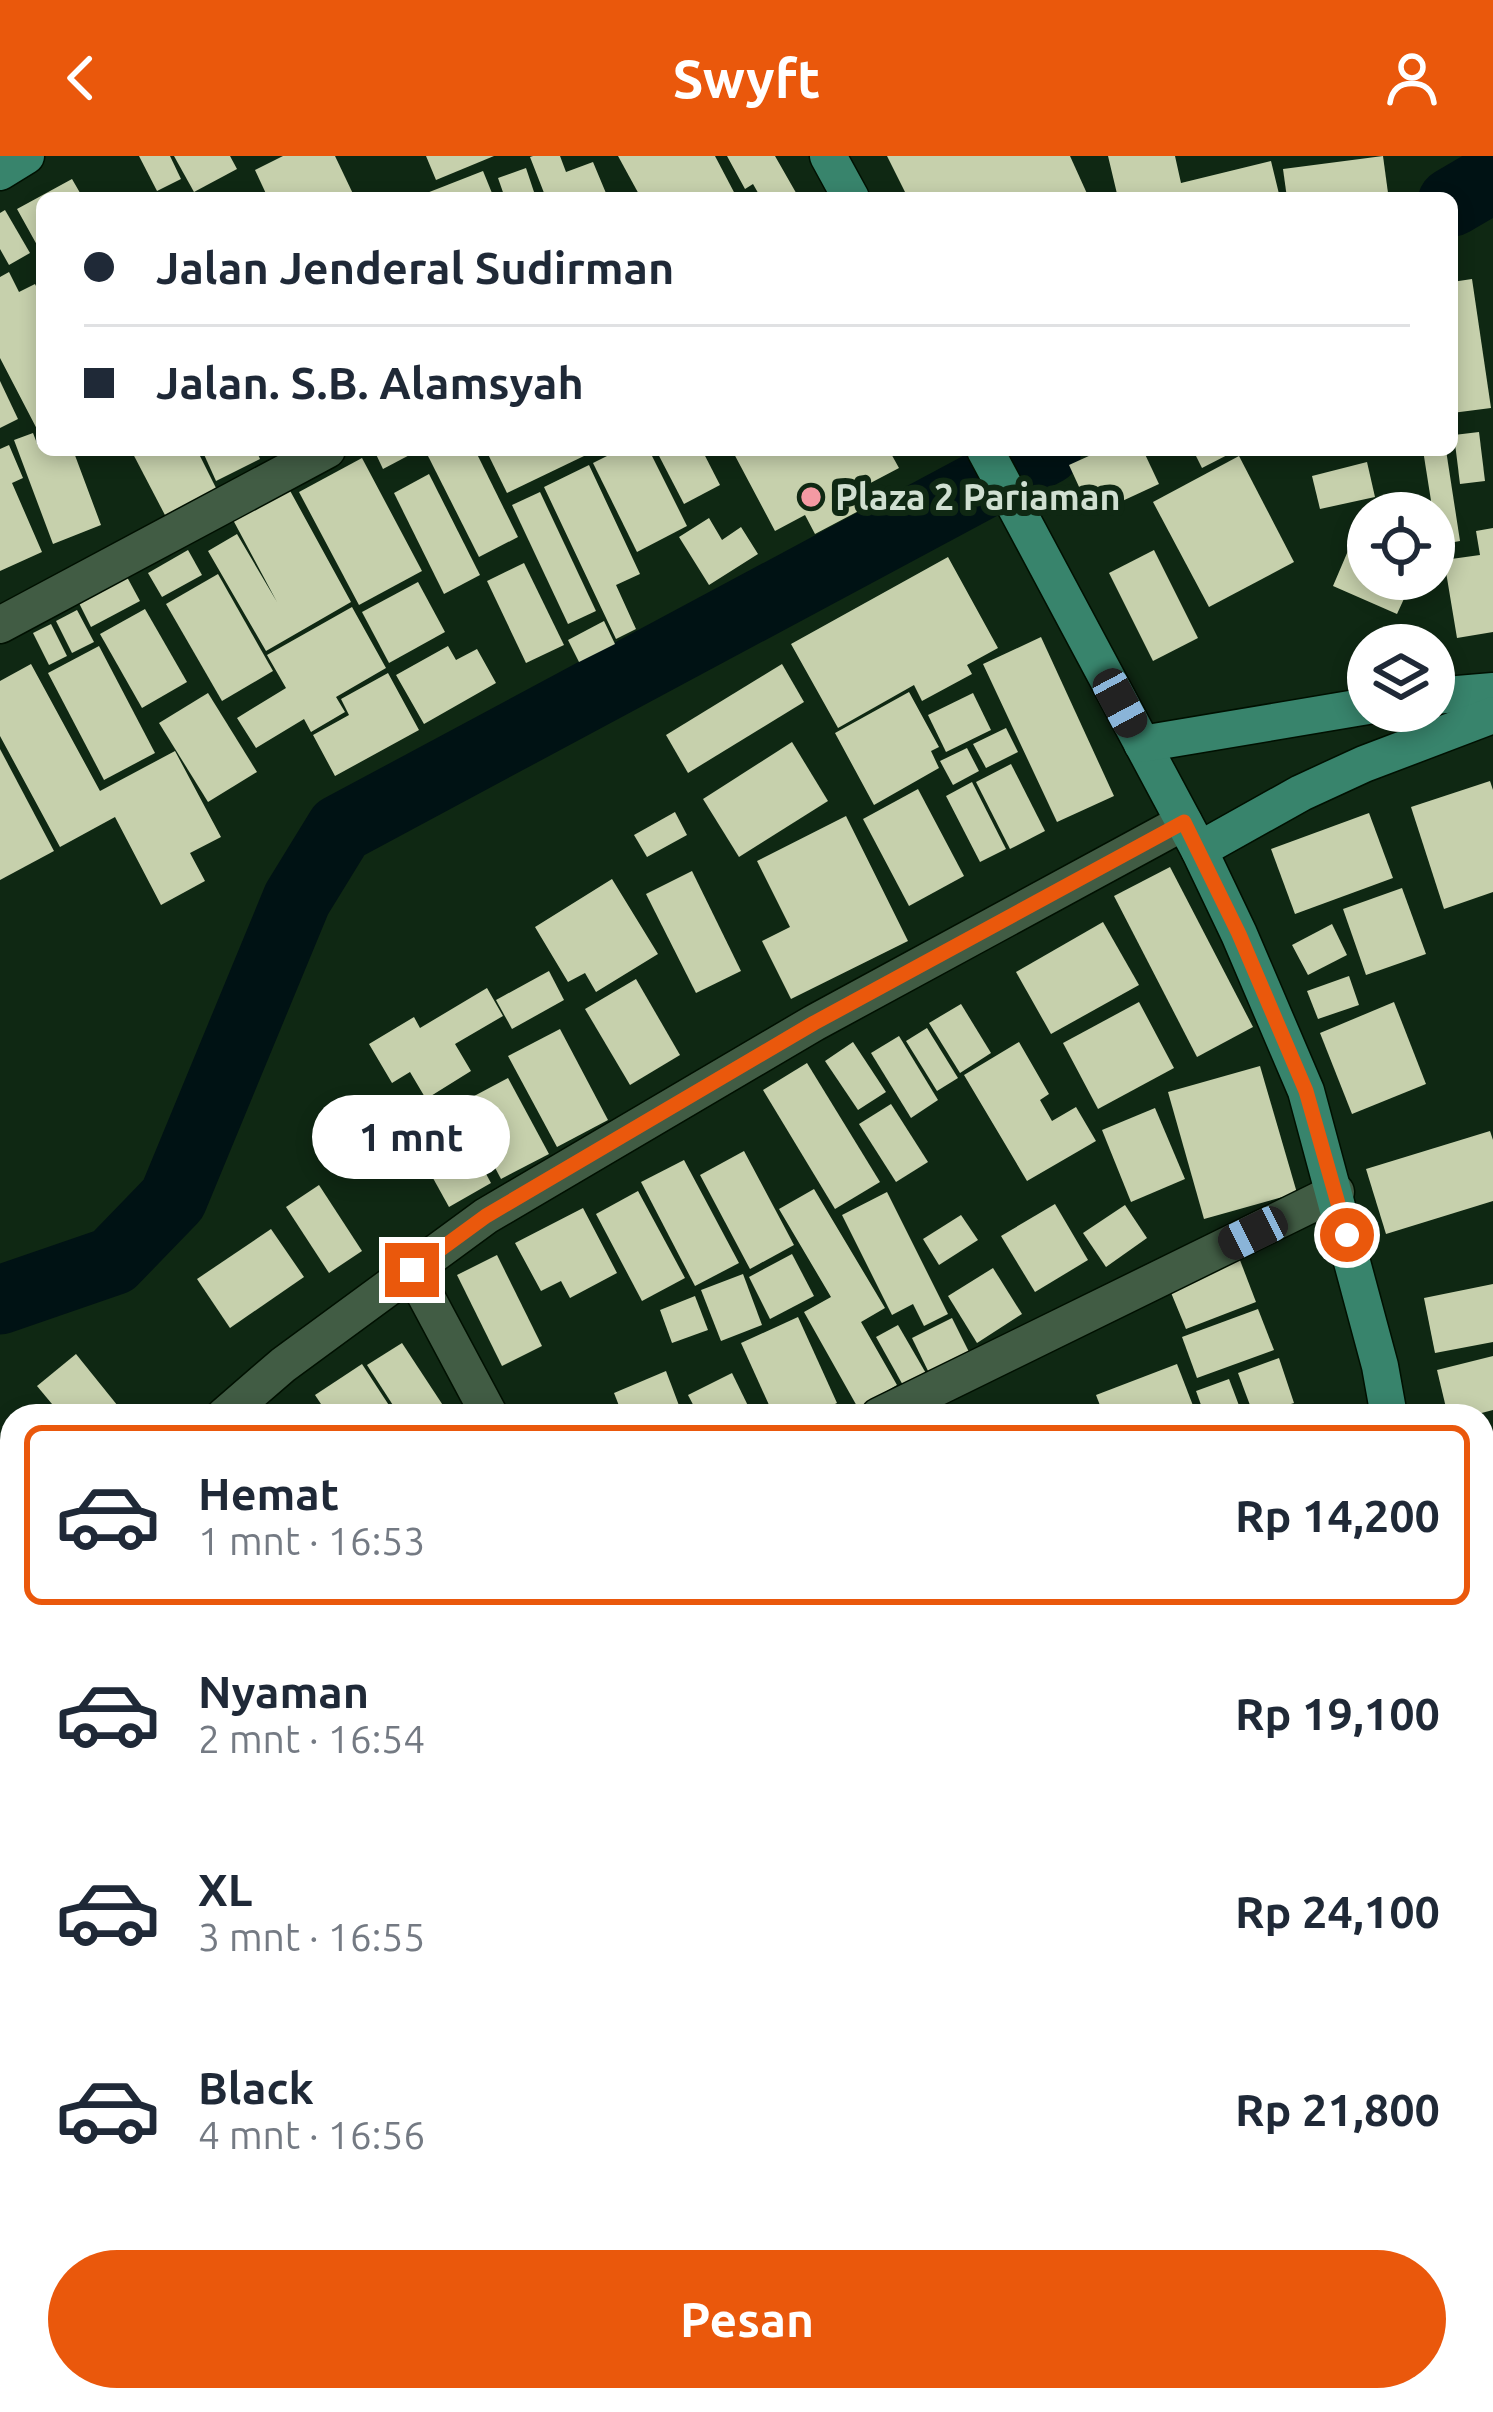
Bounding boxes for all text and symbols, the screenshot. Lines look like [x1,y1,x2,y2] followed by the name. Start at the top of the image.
[48,45,114,111] icon: back
[1379,45,1445,111] icon: person
[673,48,820,108] text: Swyft
[156,242,674,293] text: Jalan Jenderal Sudirman
[156,357,584,408] text: Jalan. S.B. Alamsyah
[835,476,1121,517] place label: Plaza 2 Pariaman
[798,484,824,510] marker: Plaza 2 Pariaman
[1347,492,1455,732] map controls
[1347,492,1455,600] button: locate
[1347,624,1455,732] button: layers
[1087,663,1153,743] car
[313,1096,511,1180] callout: 1 mnt
[359,1115,463,1158] text: 1 mnt
[1213,1201,1293,1265] car
[1320,1208,1374,1262] route start
[385,1243,439,1297] route end
[54,1461,162,1569] icon: car
[198,1468,339,1519] text: Hemat
[1235,1490,1440,1541] text: Rp 14,200
[198,1519,425,1562] text: 1 mnt · 16:53
[54,1659,162,1767] icon: car
[198,1666,369,1717] text: Nyaman
[1235,1688,1440,1739] text: Rp 19,100
[198,1717,425,1760] text: 2 mnt · 16:54
[54,1857,162,1965] icon: car
[198,1864,252,1915] text: XL
[1235,1886,1440,1937] text: Rp 24,100
[198,1915,425,1958] text: 3 mnt · 16:55
[54,2055,162,2163] icon: car
[198,2062,314,2113] text: Black
[1235,2084,1440,2135] text: Rp 21,800
[198,2113,425,2156] text: 4 mnt · 16:56
[48,2250,1446,2388] button: Pesan

